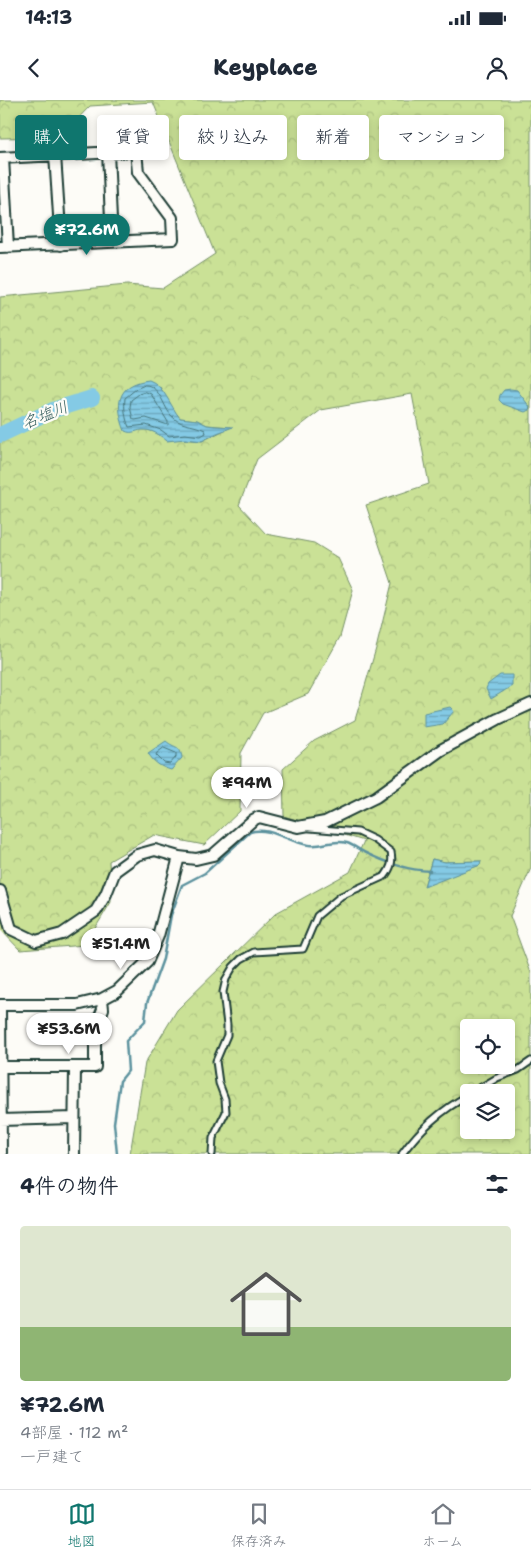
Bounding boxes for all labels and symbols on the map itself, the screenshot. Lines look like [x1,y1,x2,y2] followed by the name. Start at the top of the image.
[46,214,128,256] pin: ¥72.6M
[19,396,71,434] water label: 名塩川
[217,766,277,809] pin: ¥94M
[80,928,162,970] pin: ¥51.4M
[28,1012,110,1055] pin: ¥53.6M

